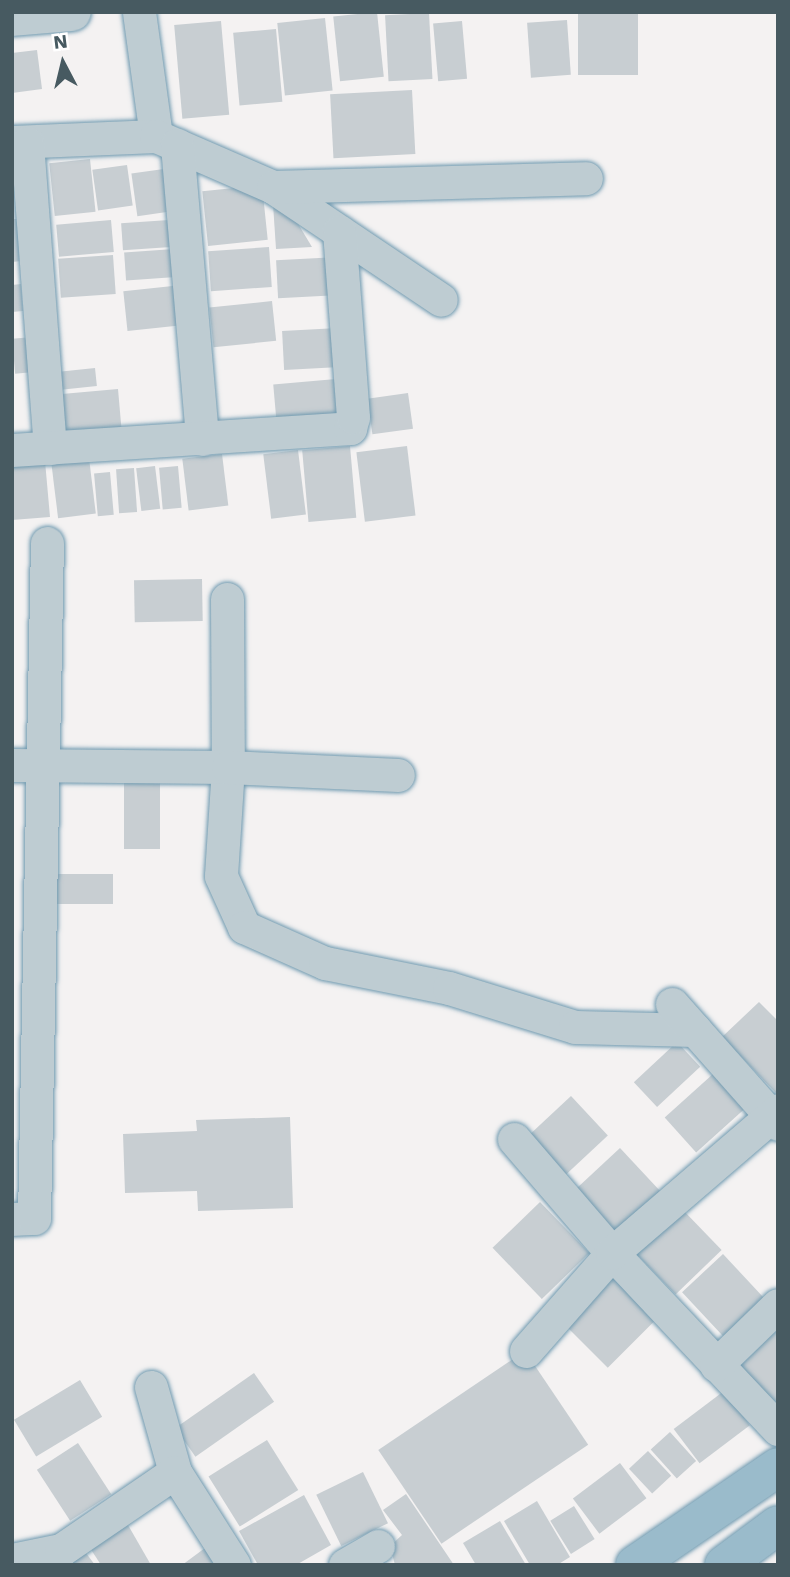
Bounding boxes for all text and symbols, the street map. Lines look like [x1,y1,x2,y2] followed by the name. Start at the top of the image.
[28,28,98,98] north arrow
[52,29,69,54] text: N

